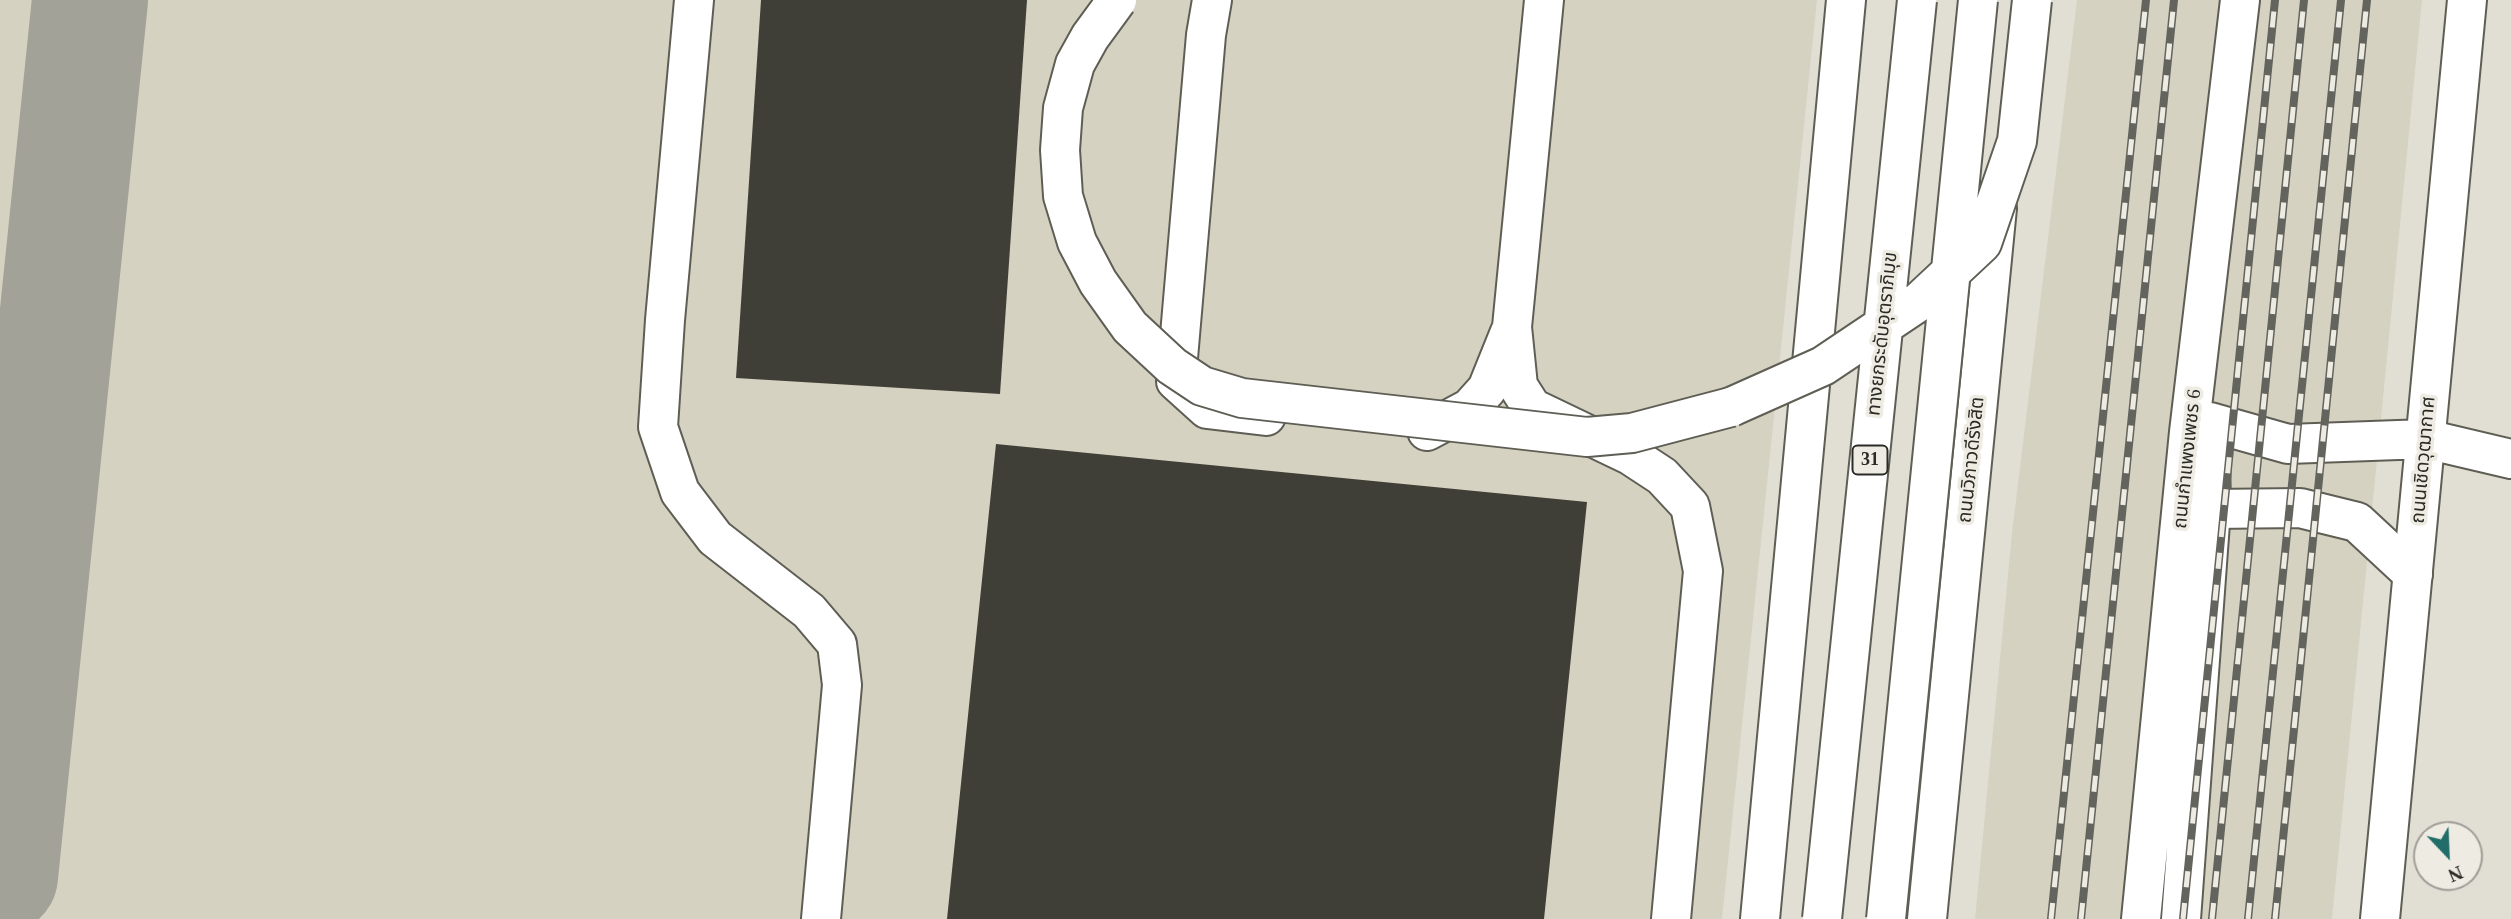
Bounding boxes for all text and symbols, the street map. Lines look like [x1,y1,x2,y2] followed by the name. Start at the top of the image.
[1863,251,1903,417] street label: ทางยกระดับอุตราภิมุข
[2169,388,2207,530] street label: ถนนกำแพงเพชร 6
[2407,395,2441,525] street label: ถนนเชิดวุฒากาศ
[1954,396,1990,524] street label: ถนนวิภาวดีรังสิต
[1853,446,1888,474] road number: 31
[2413,821,2483,891] north arrow
[2445,862,2466,886] text: N

